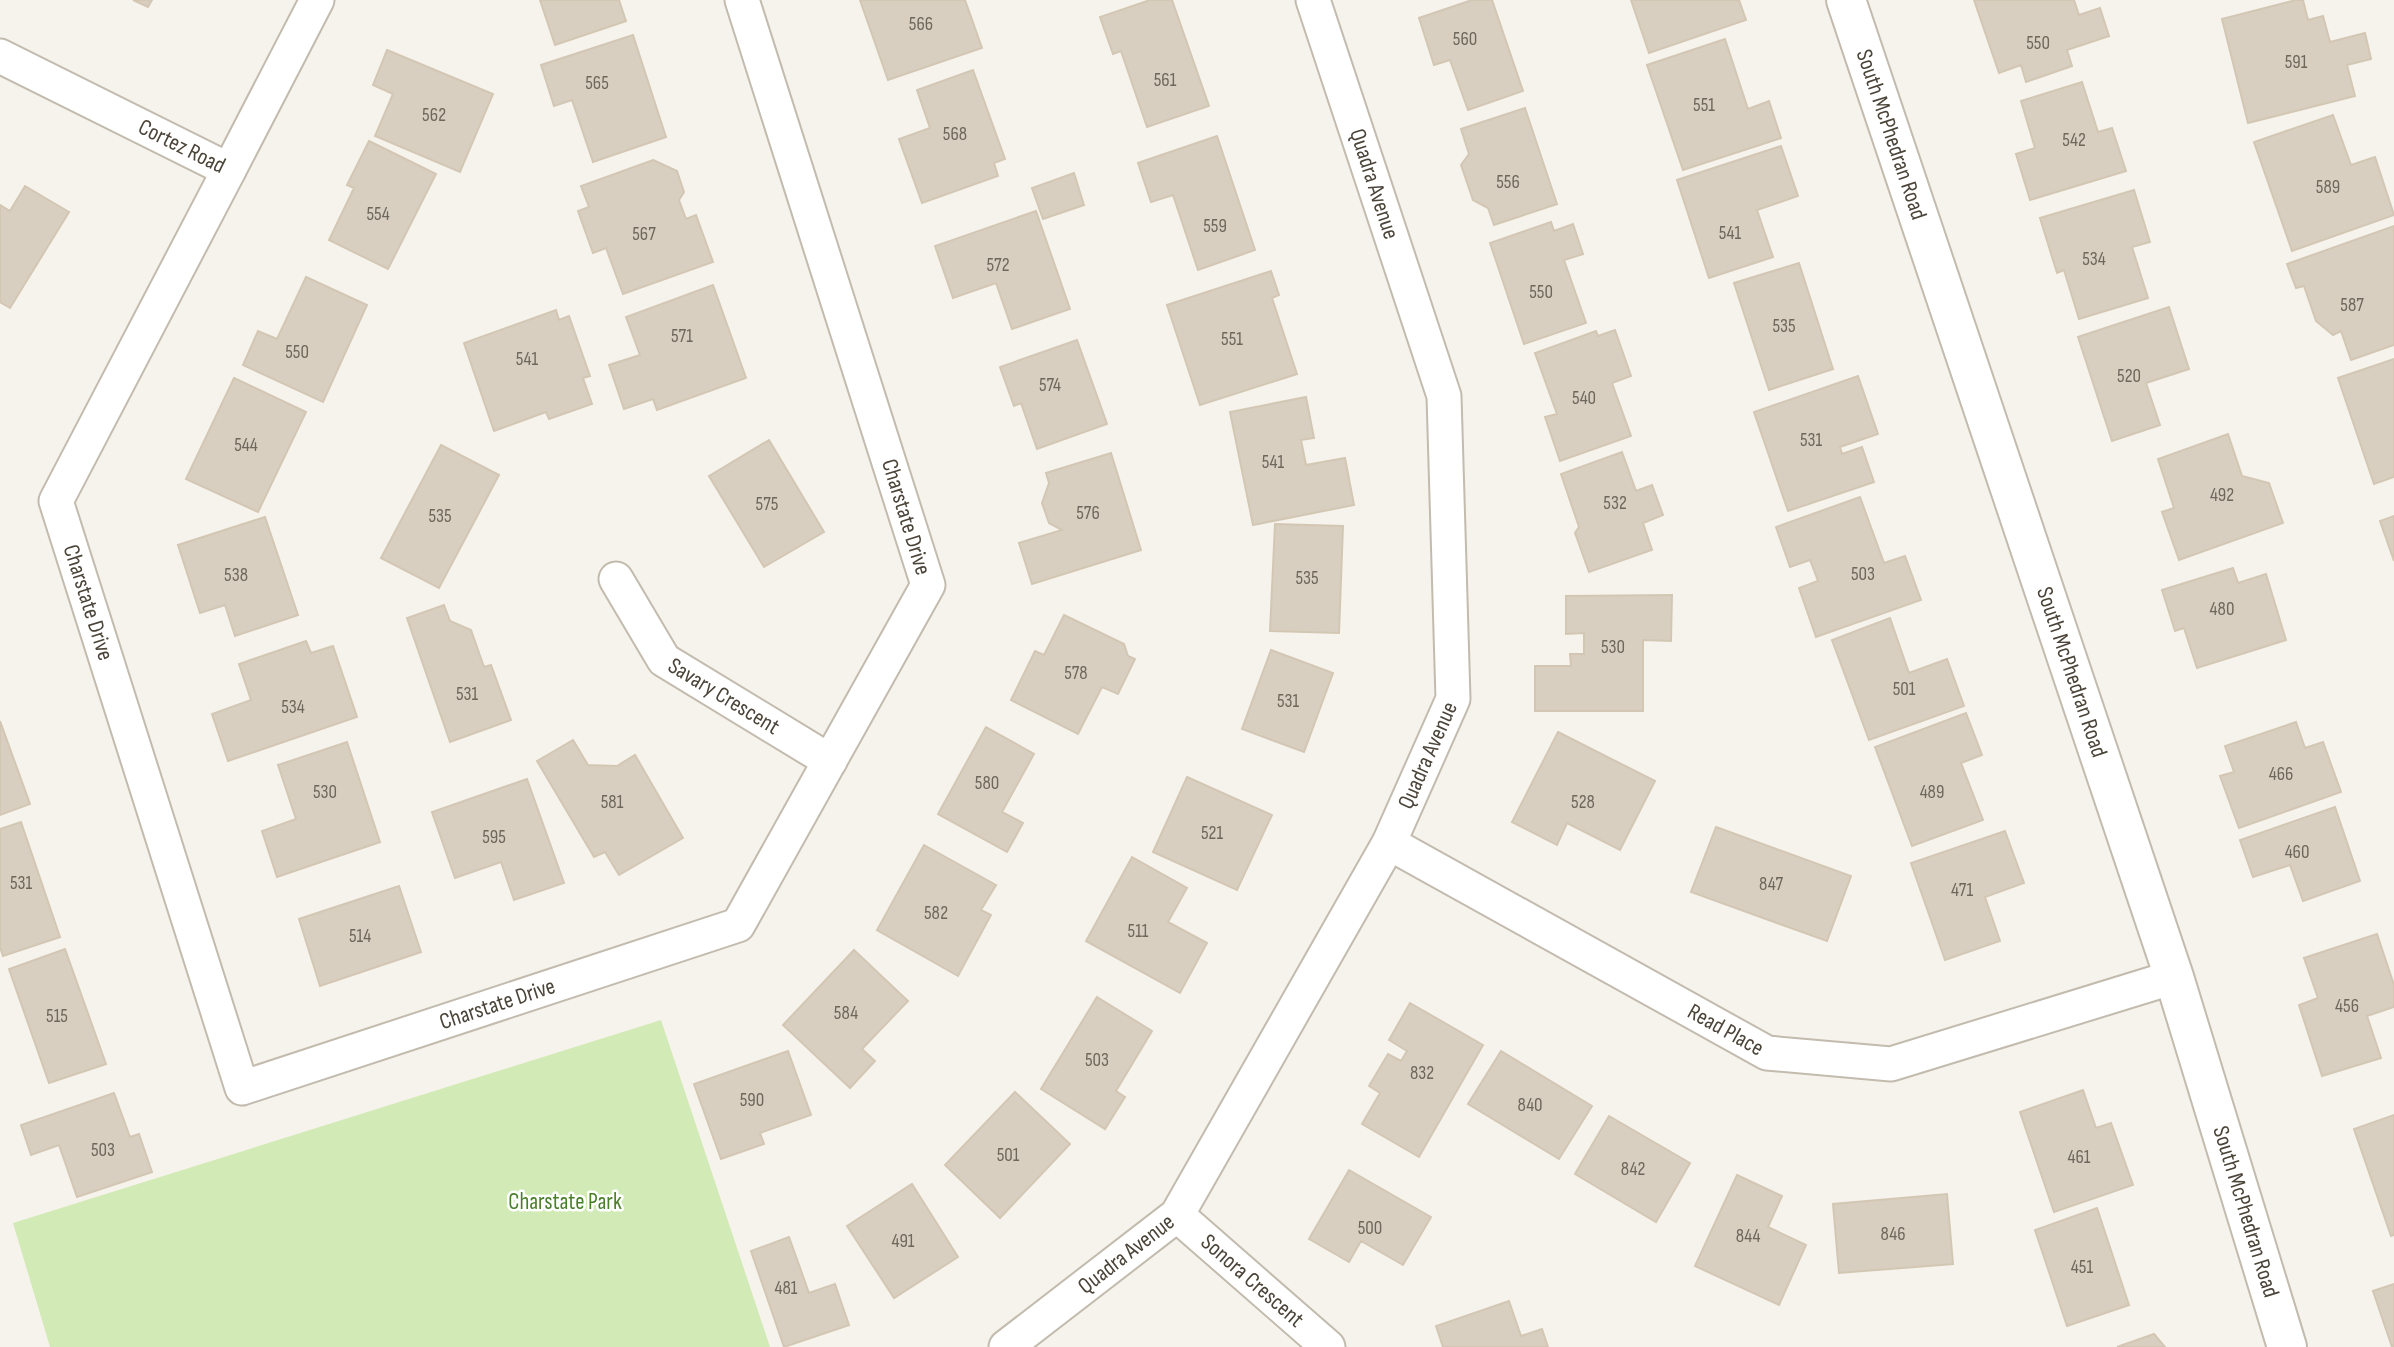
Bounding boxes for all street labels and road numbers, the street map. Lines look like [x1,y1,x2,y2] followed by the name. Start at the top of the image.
[1850,46,1933,223] street label: South McPhedran Road
[134,113,230,180] street label: Cortez Road
[1343,125,1405,243] street label: Quadra Avenue
[875,456,937,578] street label: Charstate Drive
[57,541,120,664] street label: Charstate Drive
[2030,583,2113,761] street label: South McPhedran Road
[663,652,785,741] street label: Savary Crescent
[1392,697,1464,813] street label: Quadra Avenue
[436,972,559,1036] street label: Charstate Drive
[1682,998,1769,1062] street label: Read Place
[2206,1123,2285,1301] street label: South McPhedran Road
[1072,1208,1180,1300] street label: Quadra Avenue
[1195,1228,1310,1333] street label: Sonora Crescent

